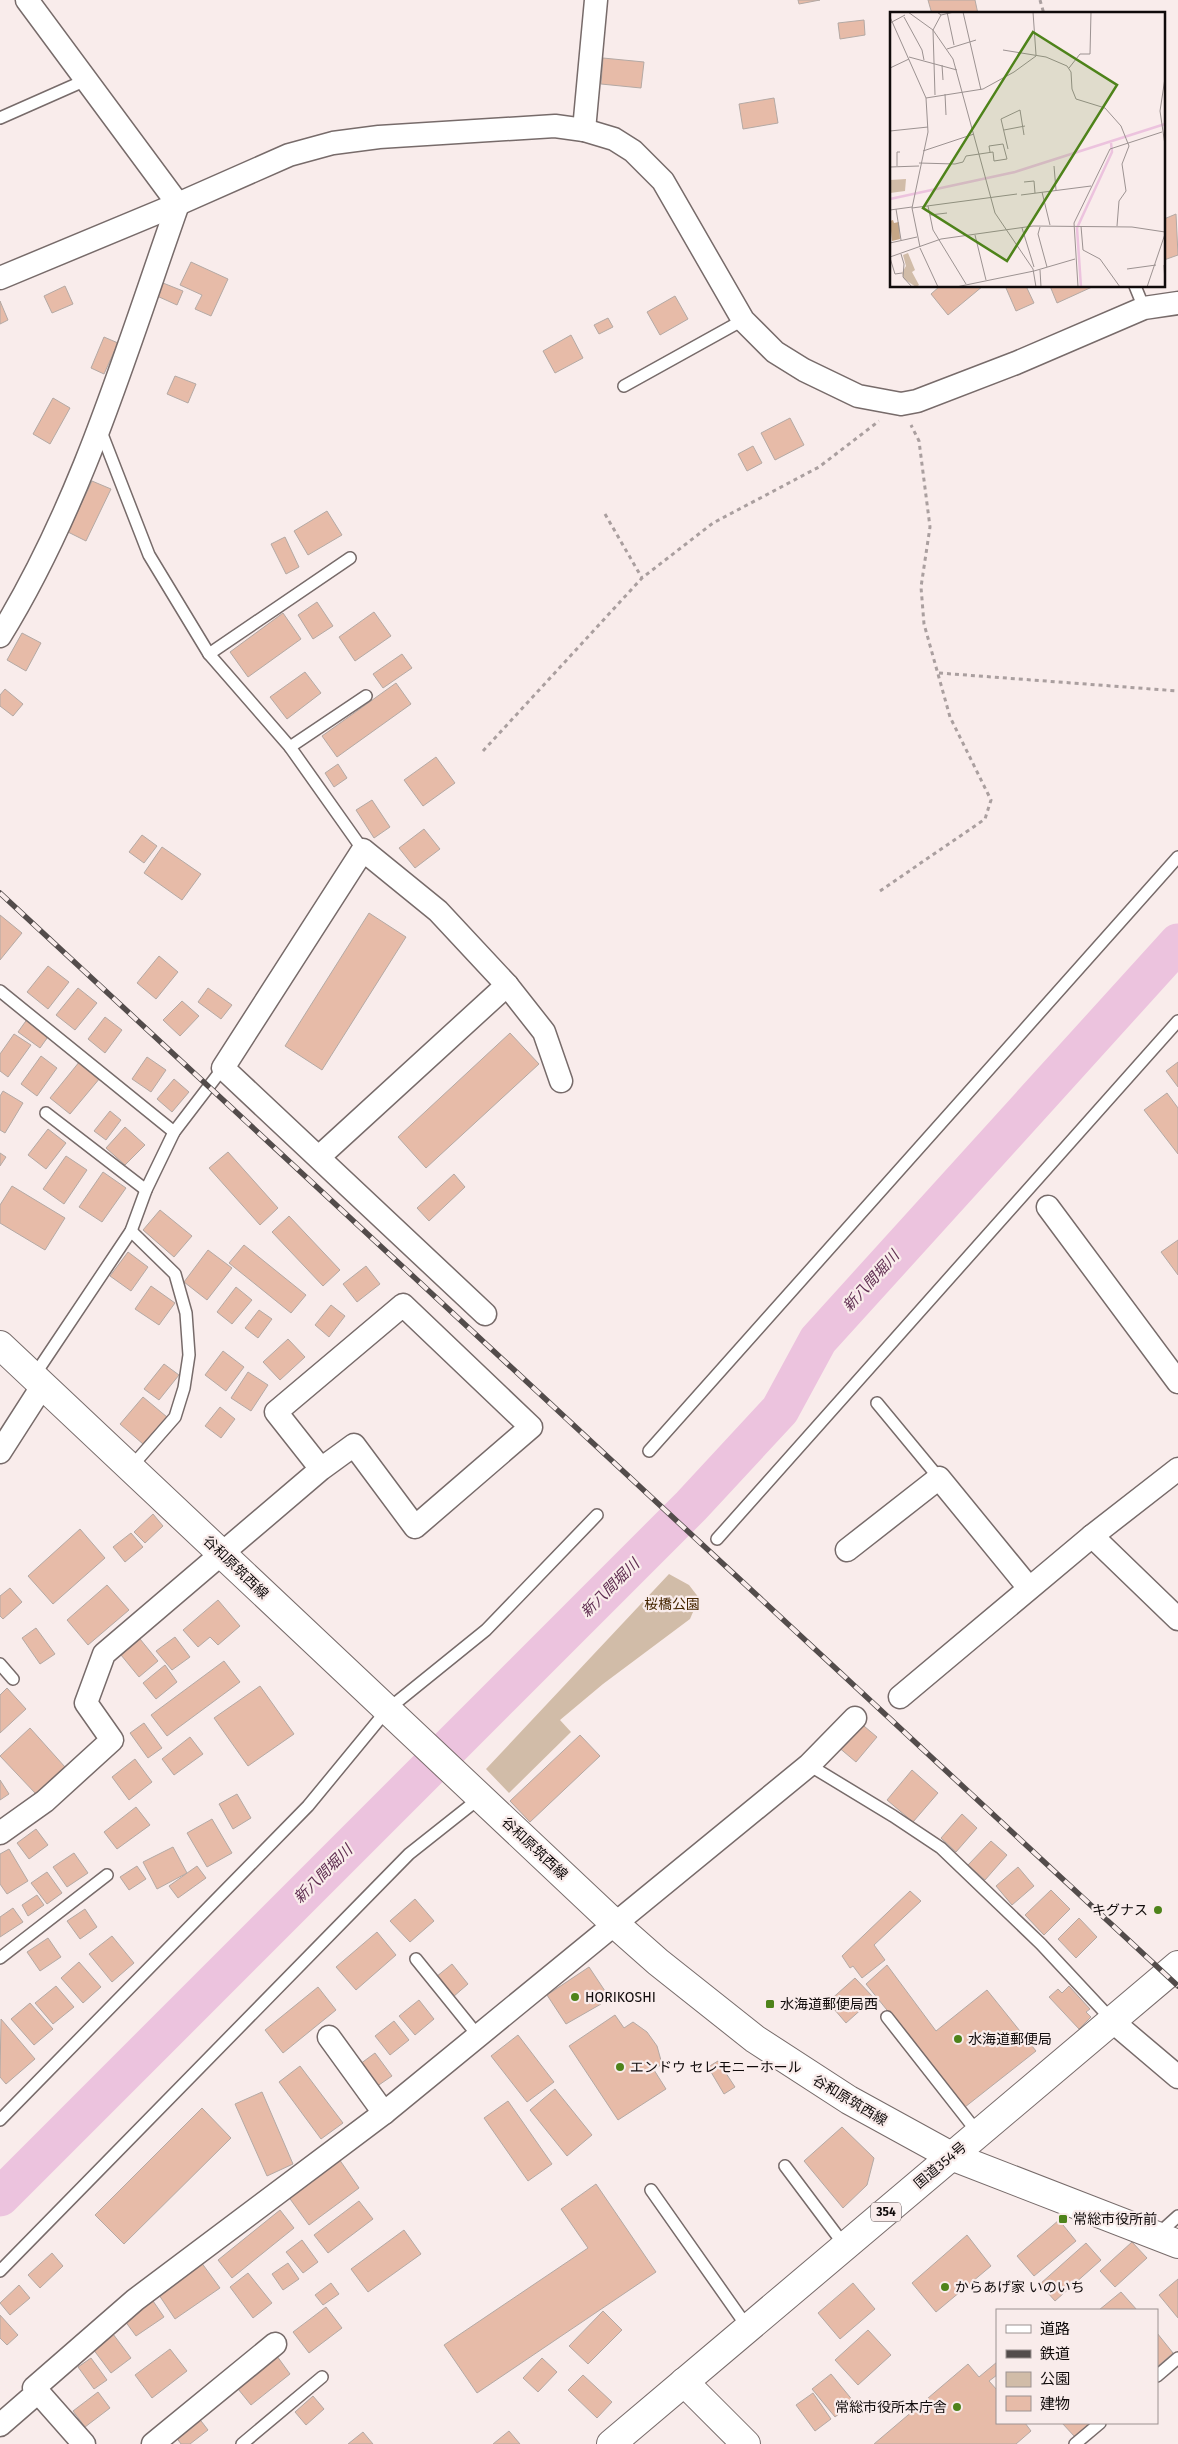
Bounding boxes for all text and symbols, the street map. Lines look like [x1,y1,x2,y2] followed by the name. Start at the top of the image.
[890,12,1166,288] inset map
[839,1246,904,1315] water label: 新八間堀川
[200,1532,272,1603] street label: 谷和原筑西線
[577,1554,644,1621] water label: 新八間堀川
[644,1596,700,1613] park label: 桜橋公園
[498,1814,571,1883] street label: 谷和原筑西線
[290,1840,357,1907] water label: 新八間堀川
[1092,1902,1148,1919] place label: キグナス
[1152,1904,1164,1916] marker: キグナス
[585,1989,656,2006] place label: HORIKOSHI
[569,1991,581,2003] marker: HORIKOSHI
[780,1996,878,2013] place label: 水海道郵便局西
[764,1998,776,2010] marker: 水海道郵便局西
[968,2031,1052,2048] place label: 水海道郵便局
[952,2033,964,2045] marker: 水海道郵便局
[630,2059,802,2076] place label: エンドウ セレモニーホール
[614,2061,626,2073] marker: エンドウ セレモニーホール
[809,2072,890,2129] street label: 谷和原筑西線
[911,2138,970,2192] street label: 国道354号
[871,2202,901,2222] road number: 354
[1073,2211,1157,2228] place label: 常総市役所前
[1057,2213,1069,2225] marker: 常総市役所前
[955,2279,1085,2296] place label: からあげ家 いのいち
[939,2281,951,2293] marker: からあげ家 いのいち
[996,2309,1158,2424] legend
[1040,2320,1070,2338] text: 道路
[1040,2345,1070,2363] text: 鉄道
[1040,2370,1070,2388] text: 公園
[1040,2395,1070,2413] text: 建物
[835,2399,947,2416] place label: 常総市役所本庁舎
[951,2401,963,2413] marker: 常総市役所本庁舎

